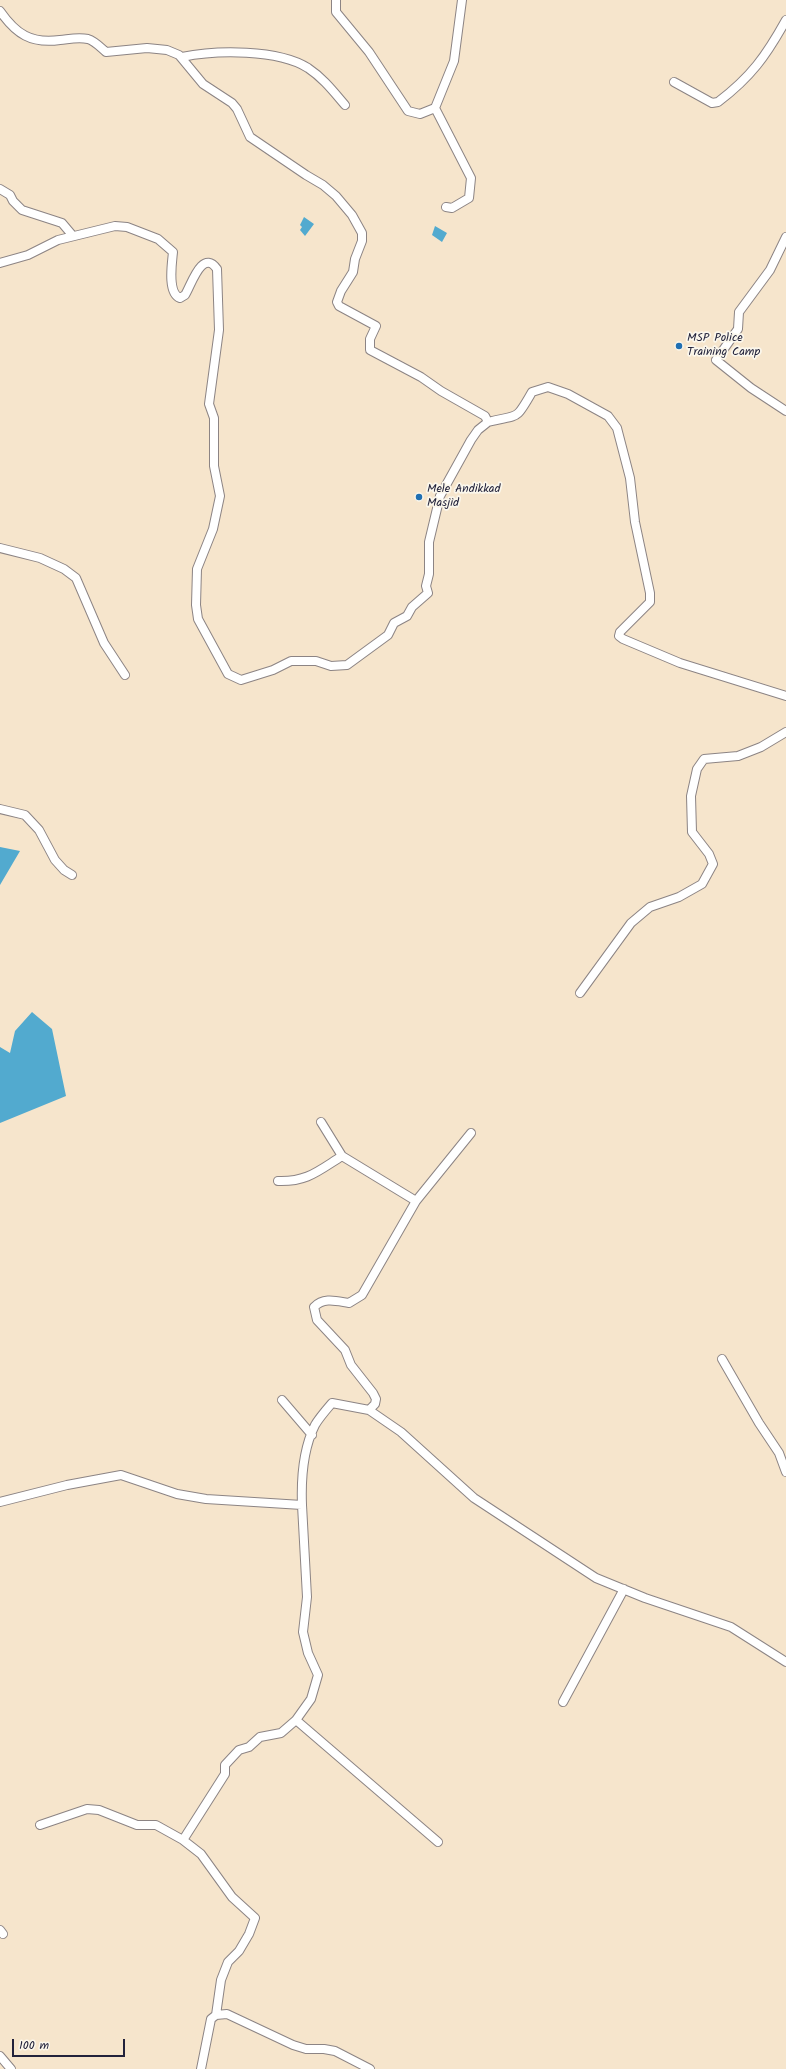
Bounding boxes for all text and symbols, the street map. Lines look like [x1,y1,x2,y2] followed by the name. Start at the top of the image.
[687,332,760,360] place label: MSP Police Training Camp
[674,341,684,351] marker: MSP Police Training Camp
[427,483,500,511] place label: Mele Andikkad Masjid
[414,492,424,502] marker: Mele Andikkad Masjid
[14,2031,127,2057] scale bar
[19,2036,49,2055] text: 100 m

